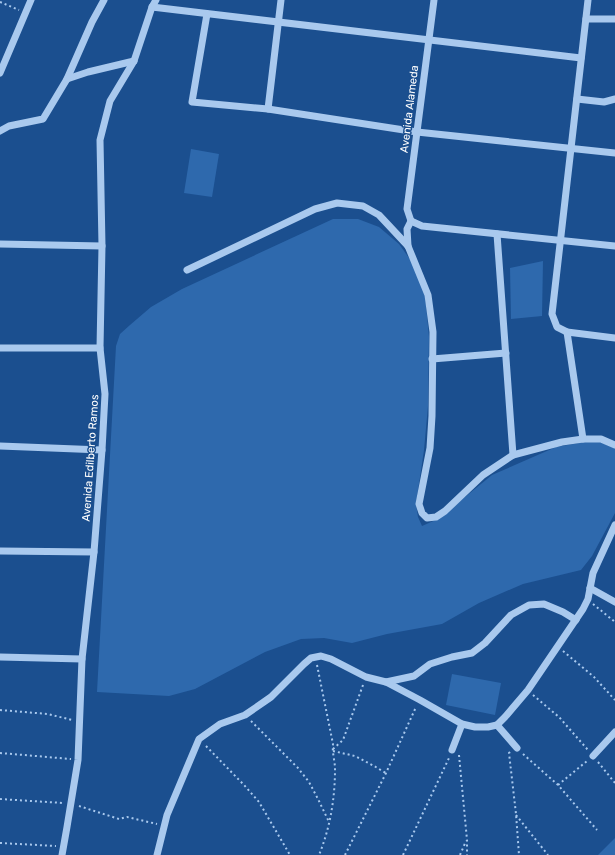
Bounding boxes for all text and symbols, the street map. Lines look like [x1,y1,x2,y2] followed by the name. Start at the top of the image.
[398,65,421,154] street label: Avenida Alameda
[80,394,101,522] street label: Avenida Edilberto Ramos

